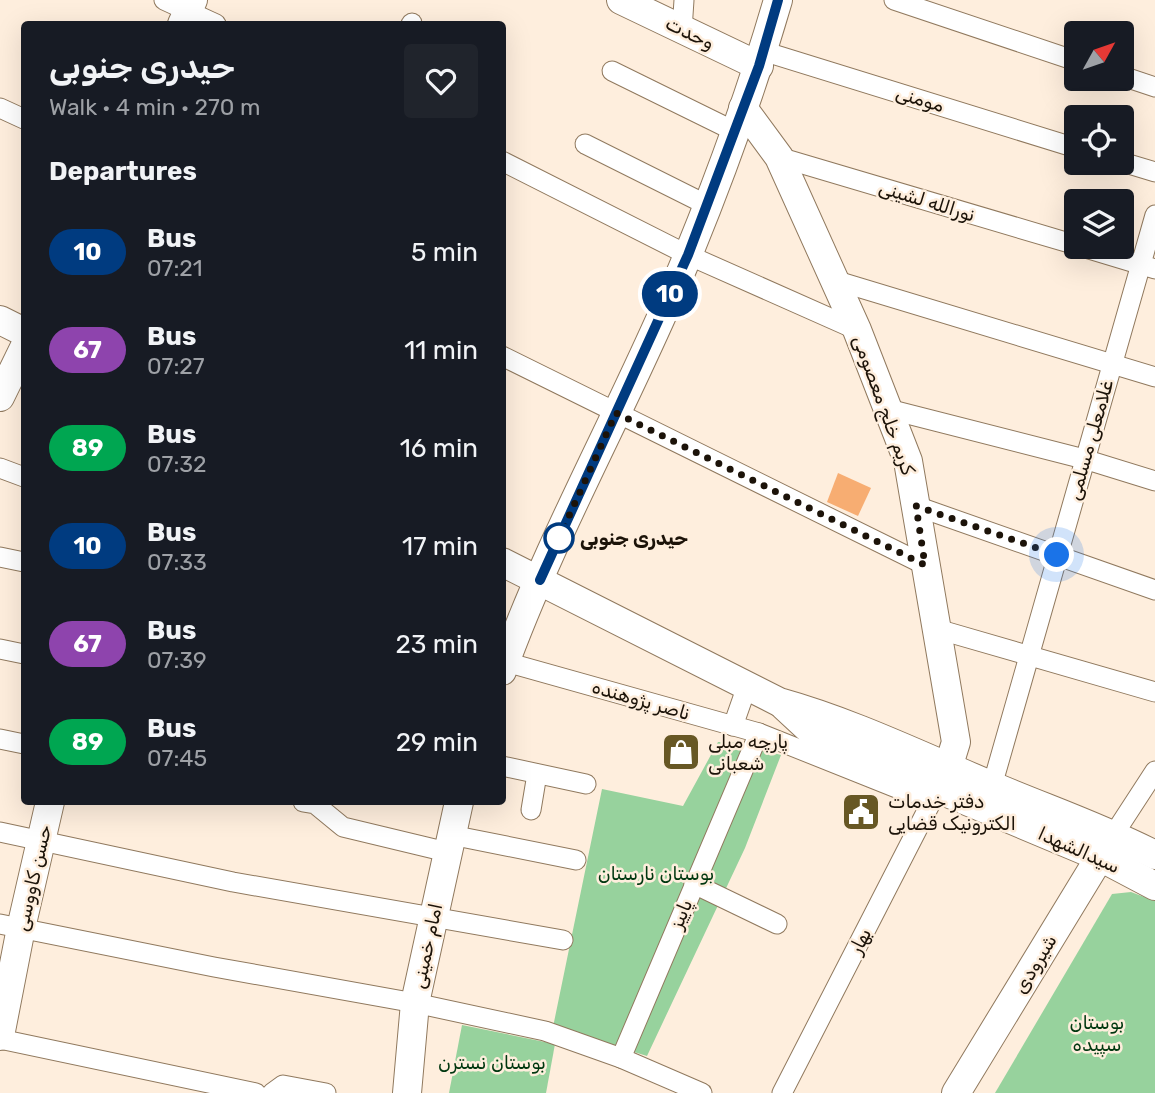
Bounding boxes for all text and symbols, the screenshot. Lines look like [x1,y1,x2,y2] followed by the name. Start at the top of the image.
[662,11,718,55] street label: وحدت
[1064,21,1134,91] north arrow
[1064,21,1134,259] map controls
[404,44,478,118] button: heart
[49,47,235,86] text: حیدری جنوبی
[893,81,947,117] street label: مومنی
[49,93,260,121] text: Walk · 4 min · 270 m
[1064,105,1134,175] button: locate
[49,156,197,187] text: Departures
[876,175,978,227] street label: نورالله لشینی
[1064,189,1134,259] button: layers
[147,223,196,254] text: Bus
[411,237,478,268] text: 5 min
[73,238,102,266] text: 10
[147,254,203,282] text: 07:21
[638,271,702,317] line badge: 10
[656,280,684,308] text: 10
[147,321,196,352] text: Bus
[846,332,920,479] street label: کریم خلج معصومی
[404,335,478,366] text: 11 min
[73,336,102,364] text: 67
[147,352,205,380] text: 07:27
[1062,377,1118,503] street label: غلامعلی مسلمی
[147,419,196,450] text: Bus
[400,433,478,464] text: 16 min
[72,434,103,462] text: 89
[147,450,207,478] text: 07:32
[147,517,196,548] text: Bus
[544,523,574,553] marker: حیدری جنوبی
[580,527,688,550] place label: حیدری جنوبی
[402,531,478,562] text: 17 min
[73,532,102,560] text: 10
[1039,537,1074,572] your location
[147,548,207,576] text: 07:33
[147,615,196,646] text: Bus
[396,629,478,660] text: 23 min
[73,630,102,658] text: 67
[147,646,207,674] text: 07:39
[589,675,693,727] street label: ناصر پژوهنده
[147,713,196,744] text: Bus
[396,727,478,758] text: 29 min
[72,728,103,756] text: 89
[708,730,788,775] place label: پارچه مبلی شعبانی
[660,731,702,773] shop icon: پارچه مبلی شعبانی
[147,744,207,772] text: 07:45
[888,790,1016,835] place label: دفتر خدمات الکترونیک قضایی
[840,791,882,833] public building icon: دفتر خدمات الکترونیک قضایی
[1035,822,1123,878] street label: سیدالشهدا
[10,823,56,933] street label: حسن کاووسی
[598,862,714,885] park label: بوستان نارستان
[664,896,699,934] street label: پاییز
[407,901,448,991] street label: امام خمینی
[843,924,876,959] street label: بهار
[1008,930,1062,998] street label: شیرودی
[1070,1011,1124,1058] park label: بوستان سپیده
[438,1051,546,1074] park label: بوستان نسترن

